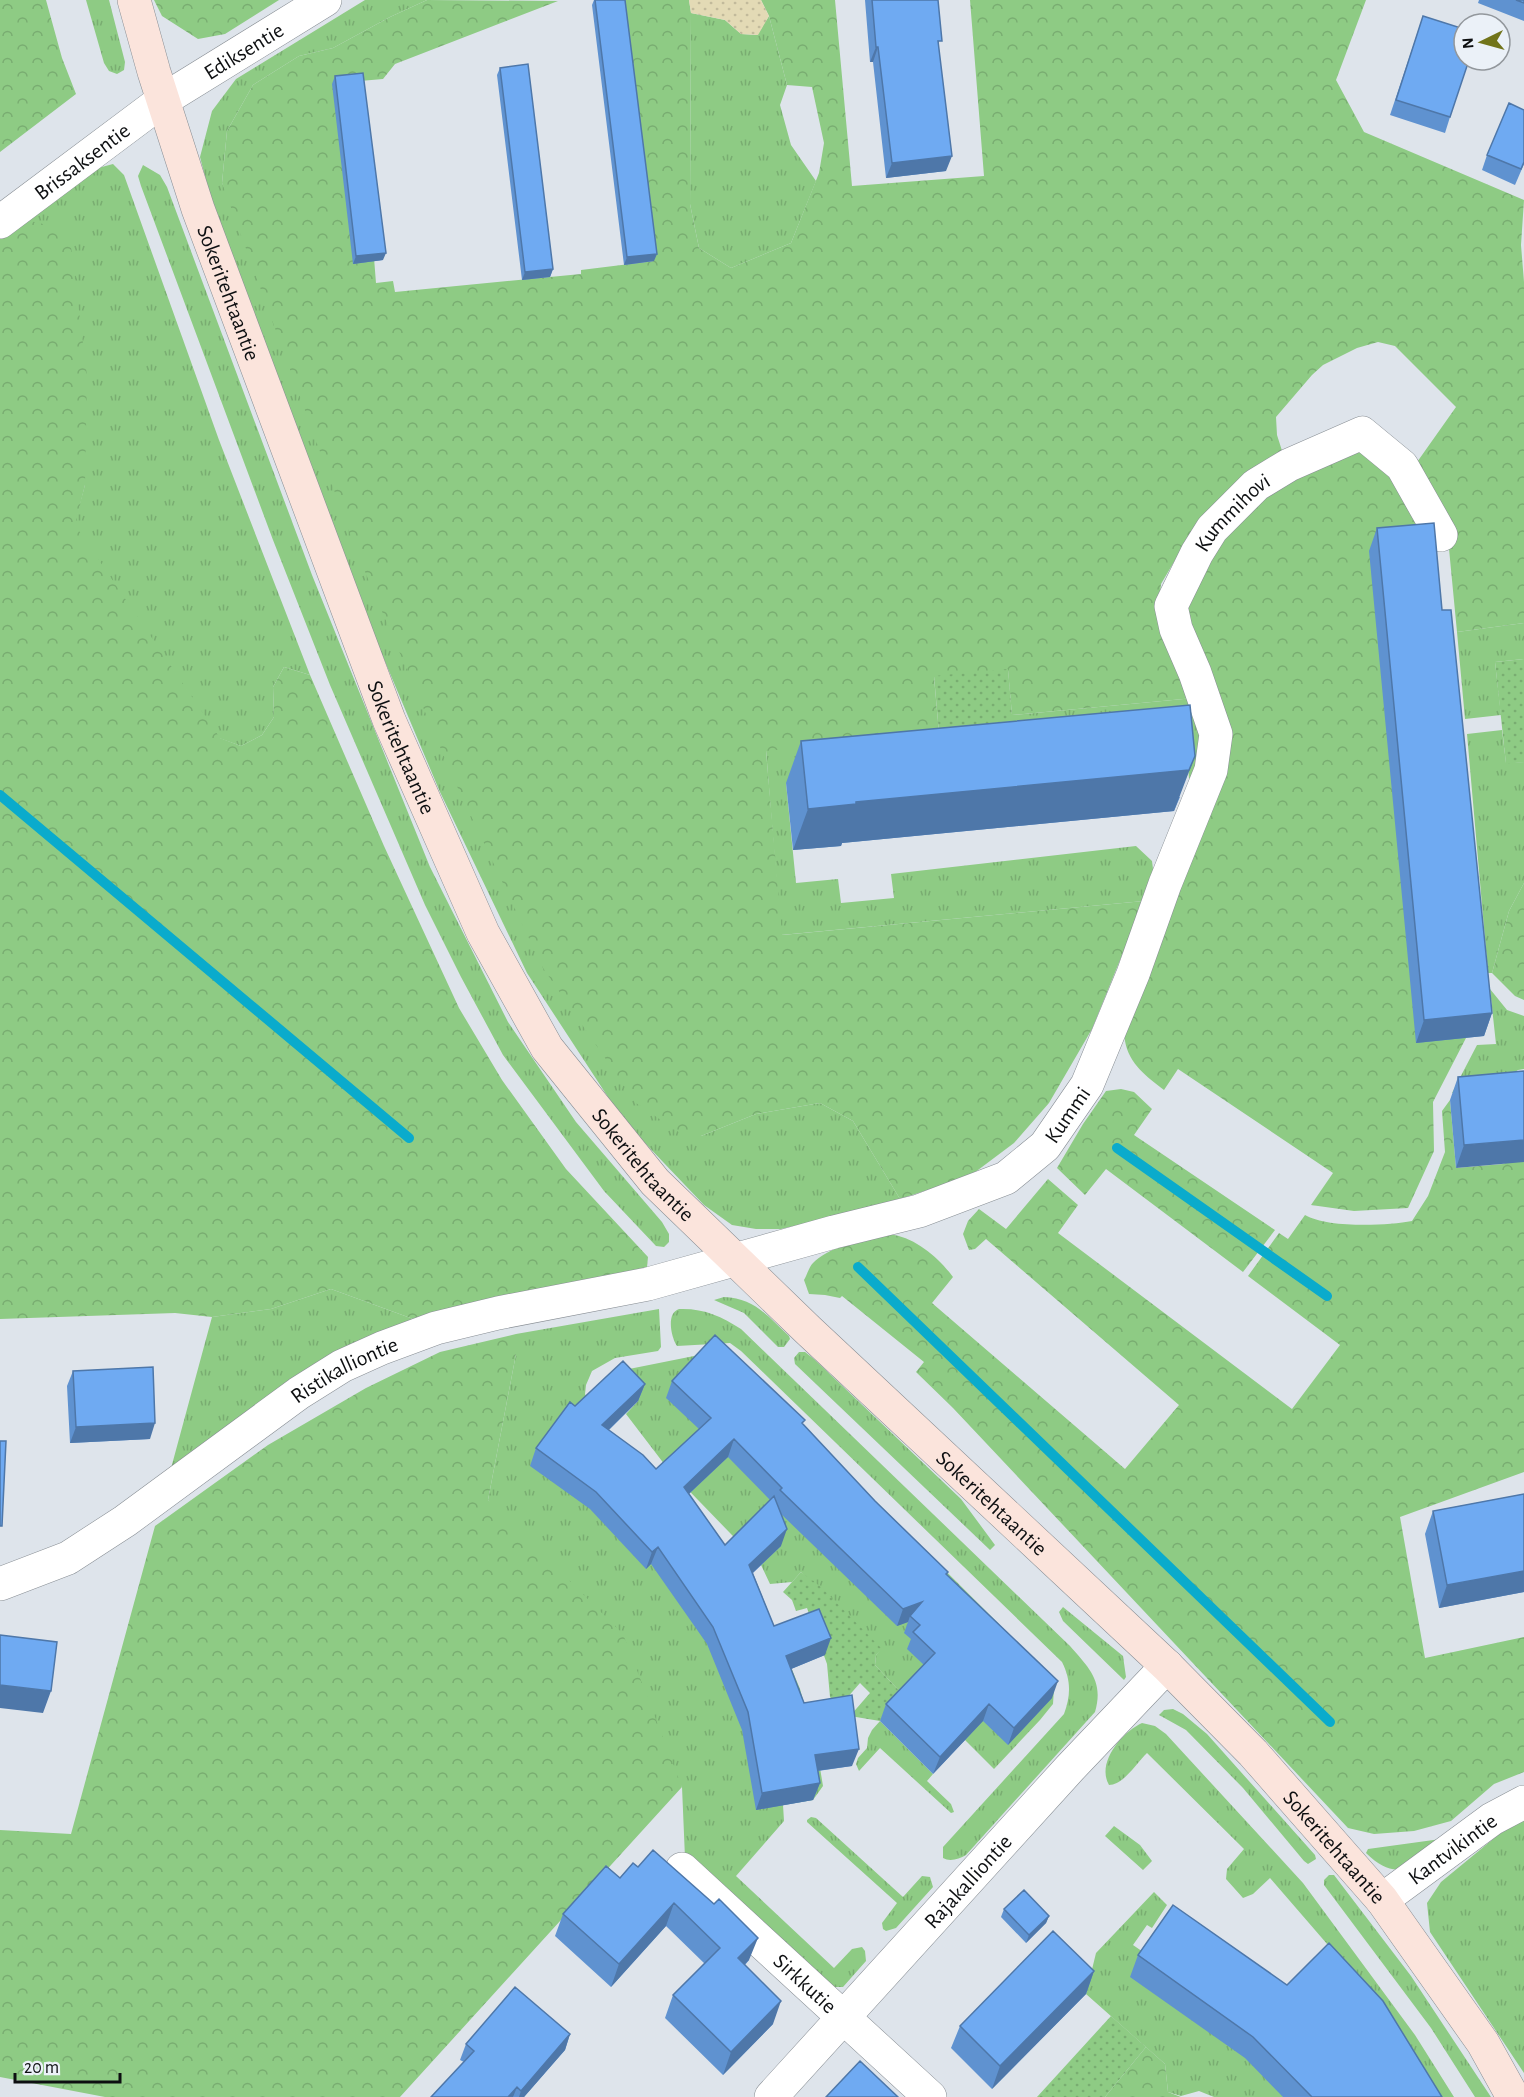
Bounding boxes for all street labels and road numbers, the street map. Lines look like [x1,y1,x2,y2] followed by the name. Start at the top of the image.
[200,19,287,84] street label: Ediksentie
[31,119,134,204] street label: Brissaksentie
[193,223,264,364] street label: Sokeritehtaantie
[1191,469,1274,556] street label: Kummihovi
[363,678,439,817] street label: Sokeritehtaantie
[1041,1083,1094,1147] street label: Kummi
[588,1104,698,1226] street label: Sokeritehtaantie
[287,1333,401,1407] street label: Ristikalliontie
[932,1447,1051,1560] street label: Sokeritehtaantie
[1279,1786,1390,1908] street label: Sokeritehtaantie
[1404,1810,1501,1889] street label: Kantvikintie
[920,1830,1016,1933] street label: Rajakalliontie
[769,1949,841,2017] street label: Sirkkutie

